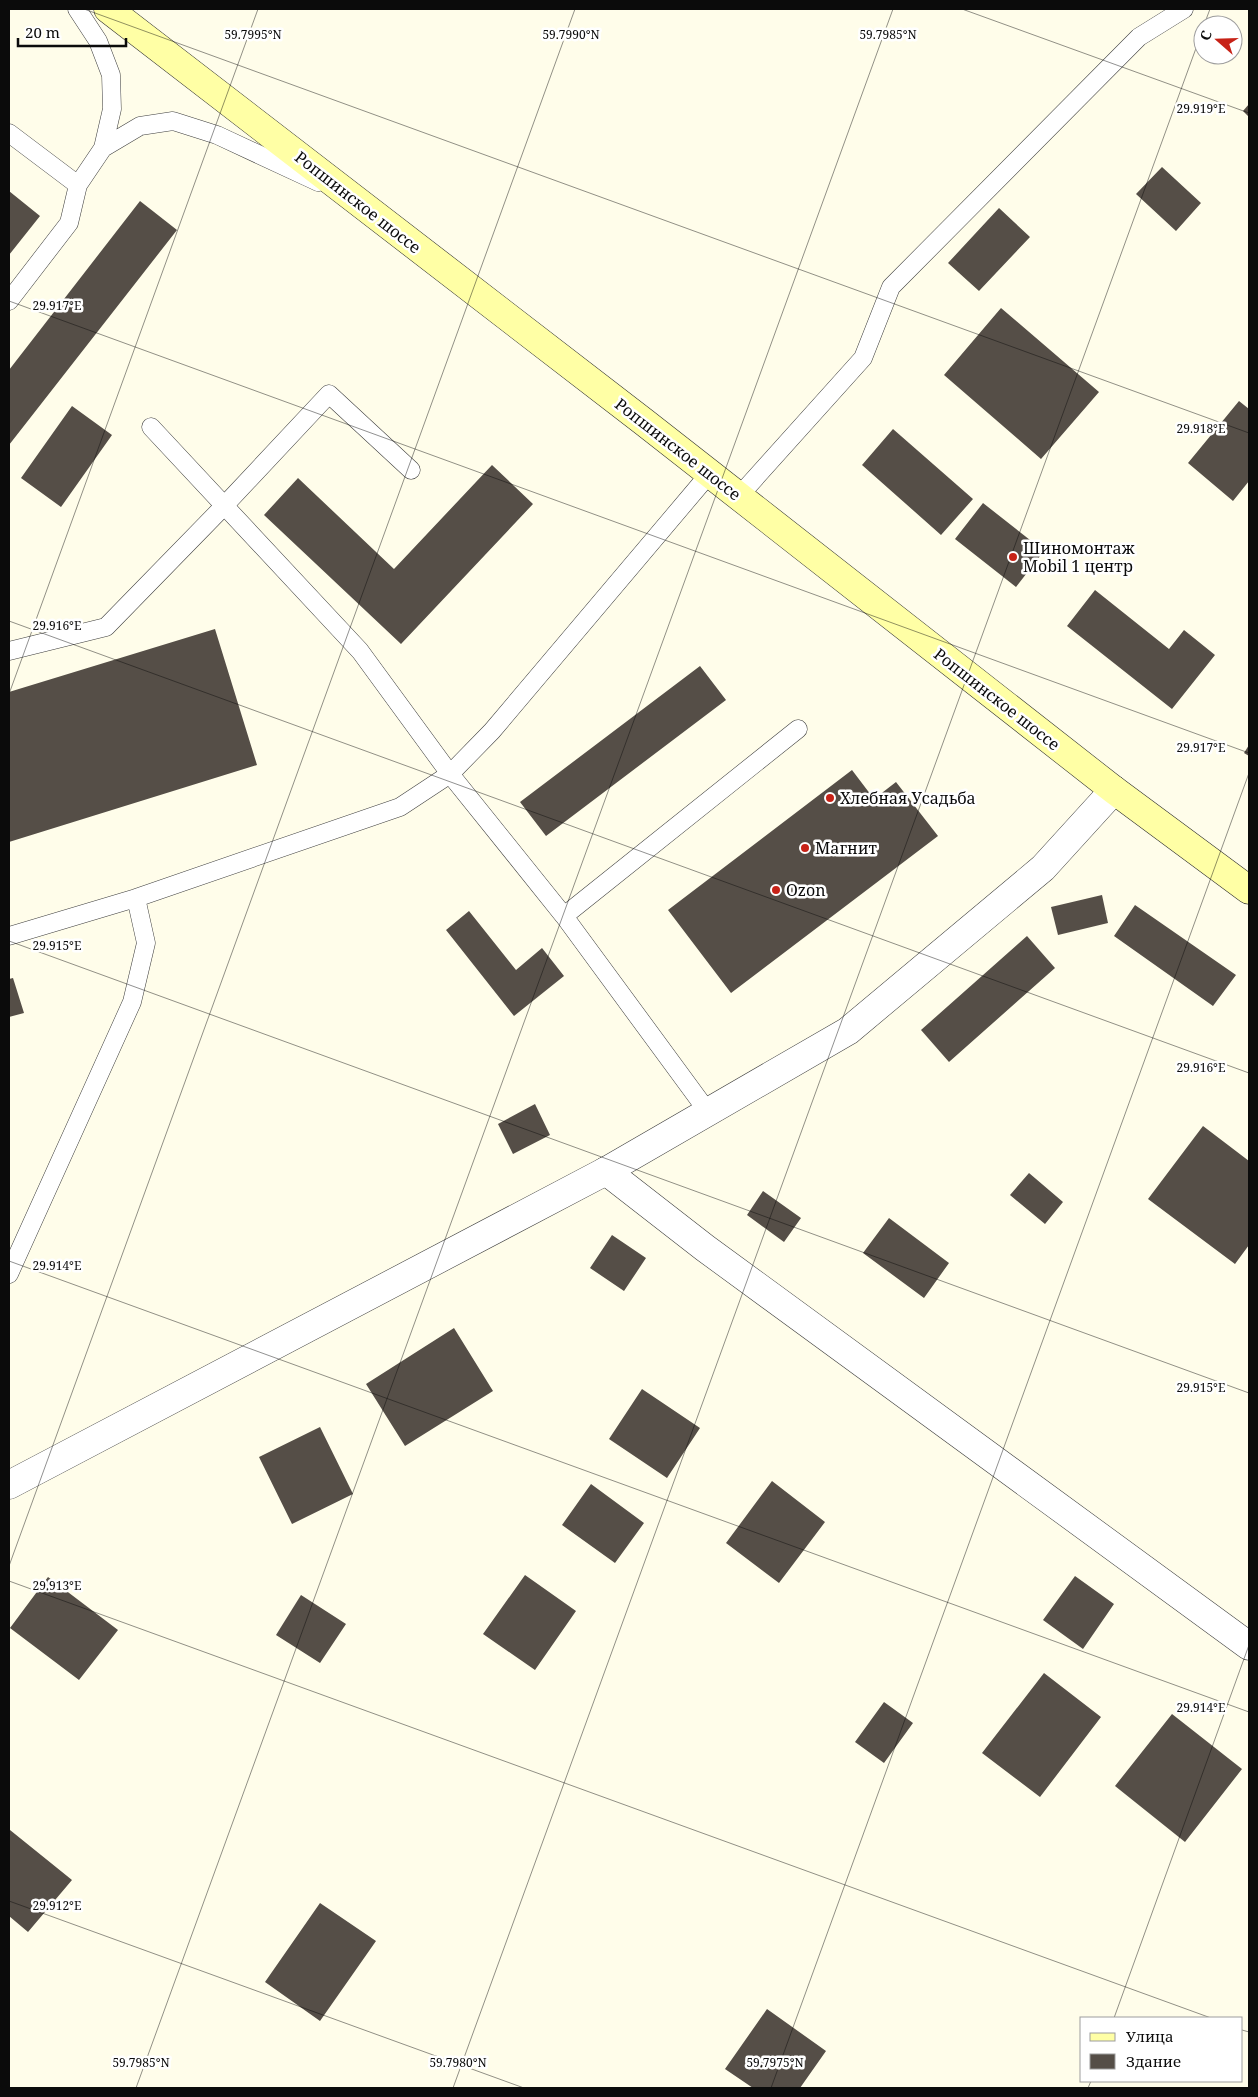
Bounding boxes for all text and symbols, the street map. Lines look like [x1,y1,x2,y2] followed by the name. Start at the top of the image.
[18,15,125,47] scale bar
[1193,15,1243,65] north arrow
[25,22,60,42] text: 20 m
[224,26,282,43] text: 59.7995°N
[542,26,600,43] text: 59.7990°N
[859,26,917,43] text: 59.7985°N
[1195,28,1216,43] text: С
[1177,100,1225,117] text: 29.919°E
[291,146,425,258] street label: Ропшинское шоссе
[33,297,81,314] text: 29.917°E
[611,393,745,505] street label: Ропшинское шоссе
[1177,420,1225,437] text: 29.918°E
[1023,537,1135,577] place label: Шиномонтаж Mobil 1 центр
[1007,551,1019,563] marker: Шиномонтаж Mobil 1 центр
[33,617,81,634] text: 29.916°E
[930,643,1064,755] street label: Ропшинское шоссе
[1177,739,1225,756] text: 29.917°E
[840,787,976,809] place label: Хлебная Усадьба
[824,792,836,804] marker: Хлебная Усадьба
[815,837,878,859] place label: Магнит
[799,842,811,854] marker: Магнит
[786,879,826,901] place label: Ozon
[770,884,782,896] marker: Ozon
[33,937,81,954] text: 29.915°E
[1177,1059,1225,1076] text: 29.916°E
[33,1257,81,1274] text: 29.914°E
[1177,1379,1225,1396] text: 29.915°E
[33,1577,81,1594] text: 29.913°E
[1177,1699,1225,1716] text: 29.914°E
[33,1897,81,1914] text: 29.912°E
[1080,2017,1243,2082] legend
[1126,2026,1174,2046] text: Улица
[1126,2051,1181,2071] text: Здание
[112,2054,170,2071] text: 59.7985°N
[429,2054,487,2071] text: 59.7980°N
[746,2054,804,2071] text: 59.7975°N

